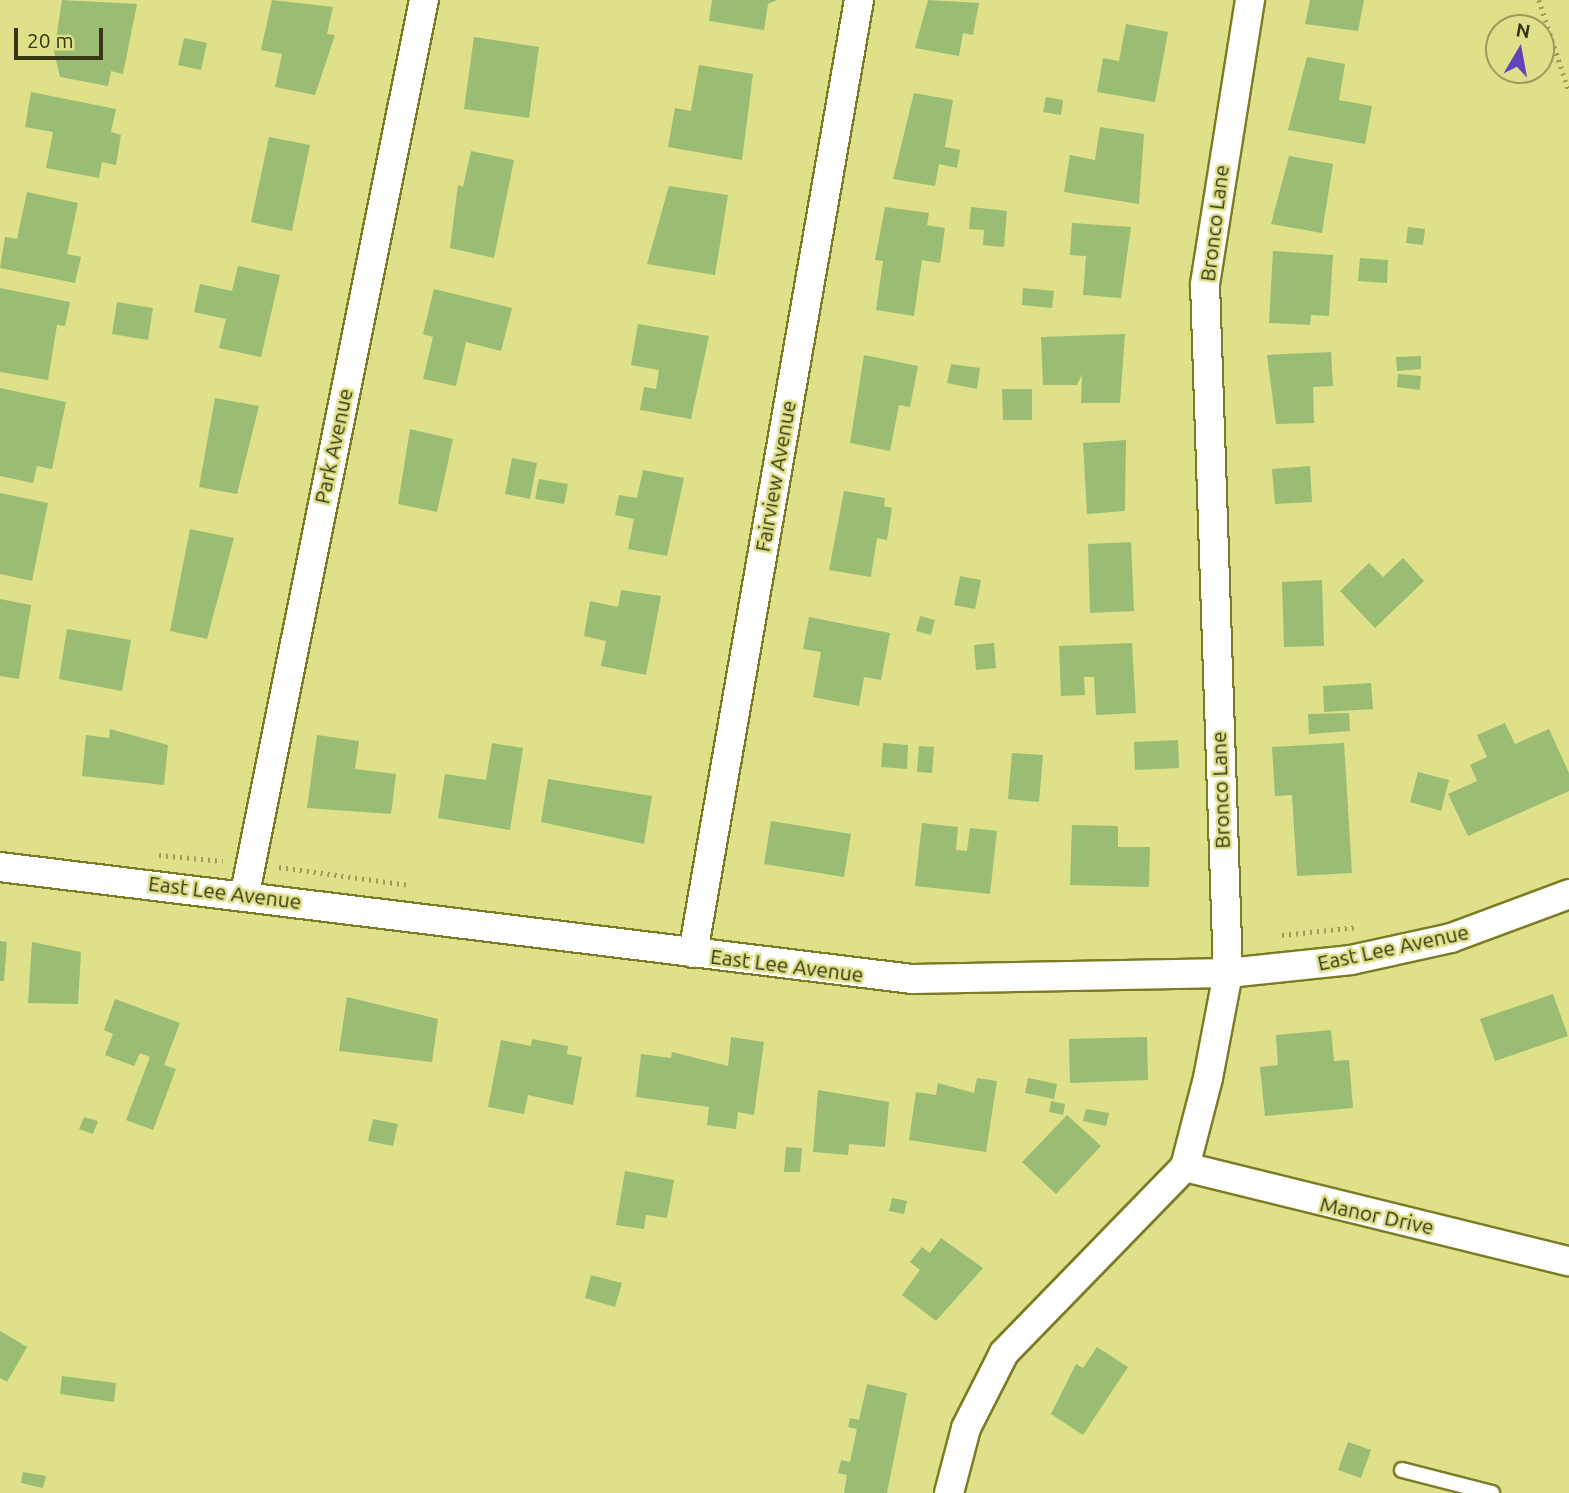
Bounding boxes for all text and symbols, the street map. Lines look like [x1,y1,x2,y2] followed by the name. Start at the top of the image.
[18,14,107,58] scale bar
[1485,14,1555,84] north arrow
[1514,18,1532,42] text: N
[27,28,74,52] text: 20 m
[1194,163,1234,283] street label: Bronco Lane
[308,386,358,506] street label: Park Avenue
[749,398,801,554] street label: Fairview Avenue
[1205,731,1235,849] street label: Bronco Lane
[147,870,303,914] street label: East Lee Avenue
[1315,919,1471,975] street label: East Lee Avenue
[709,943,865,987] street label: East Lee Avenue
[1318,1191,1436,1239] street label: Manor Drive

